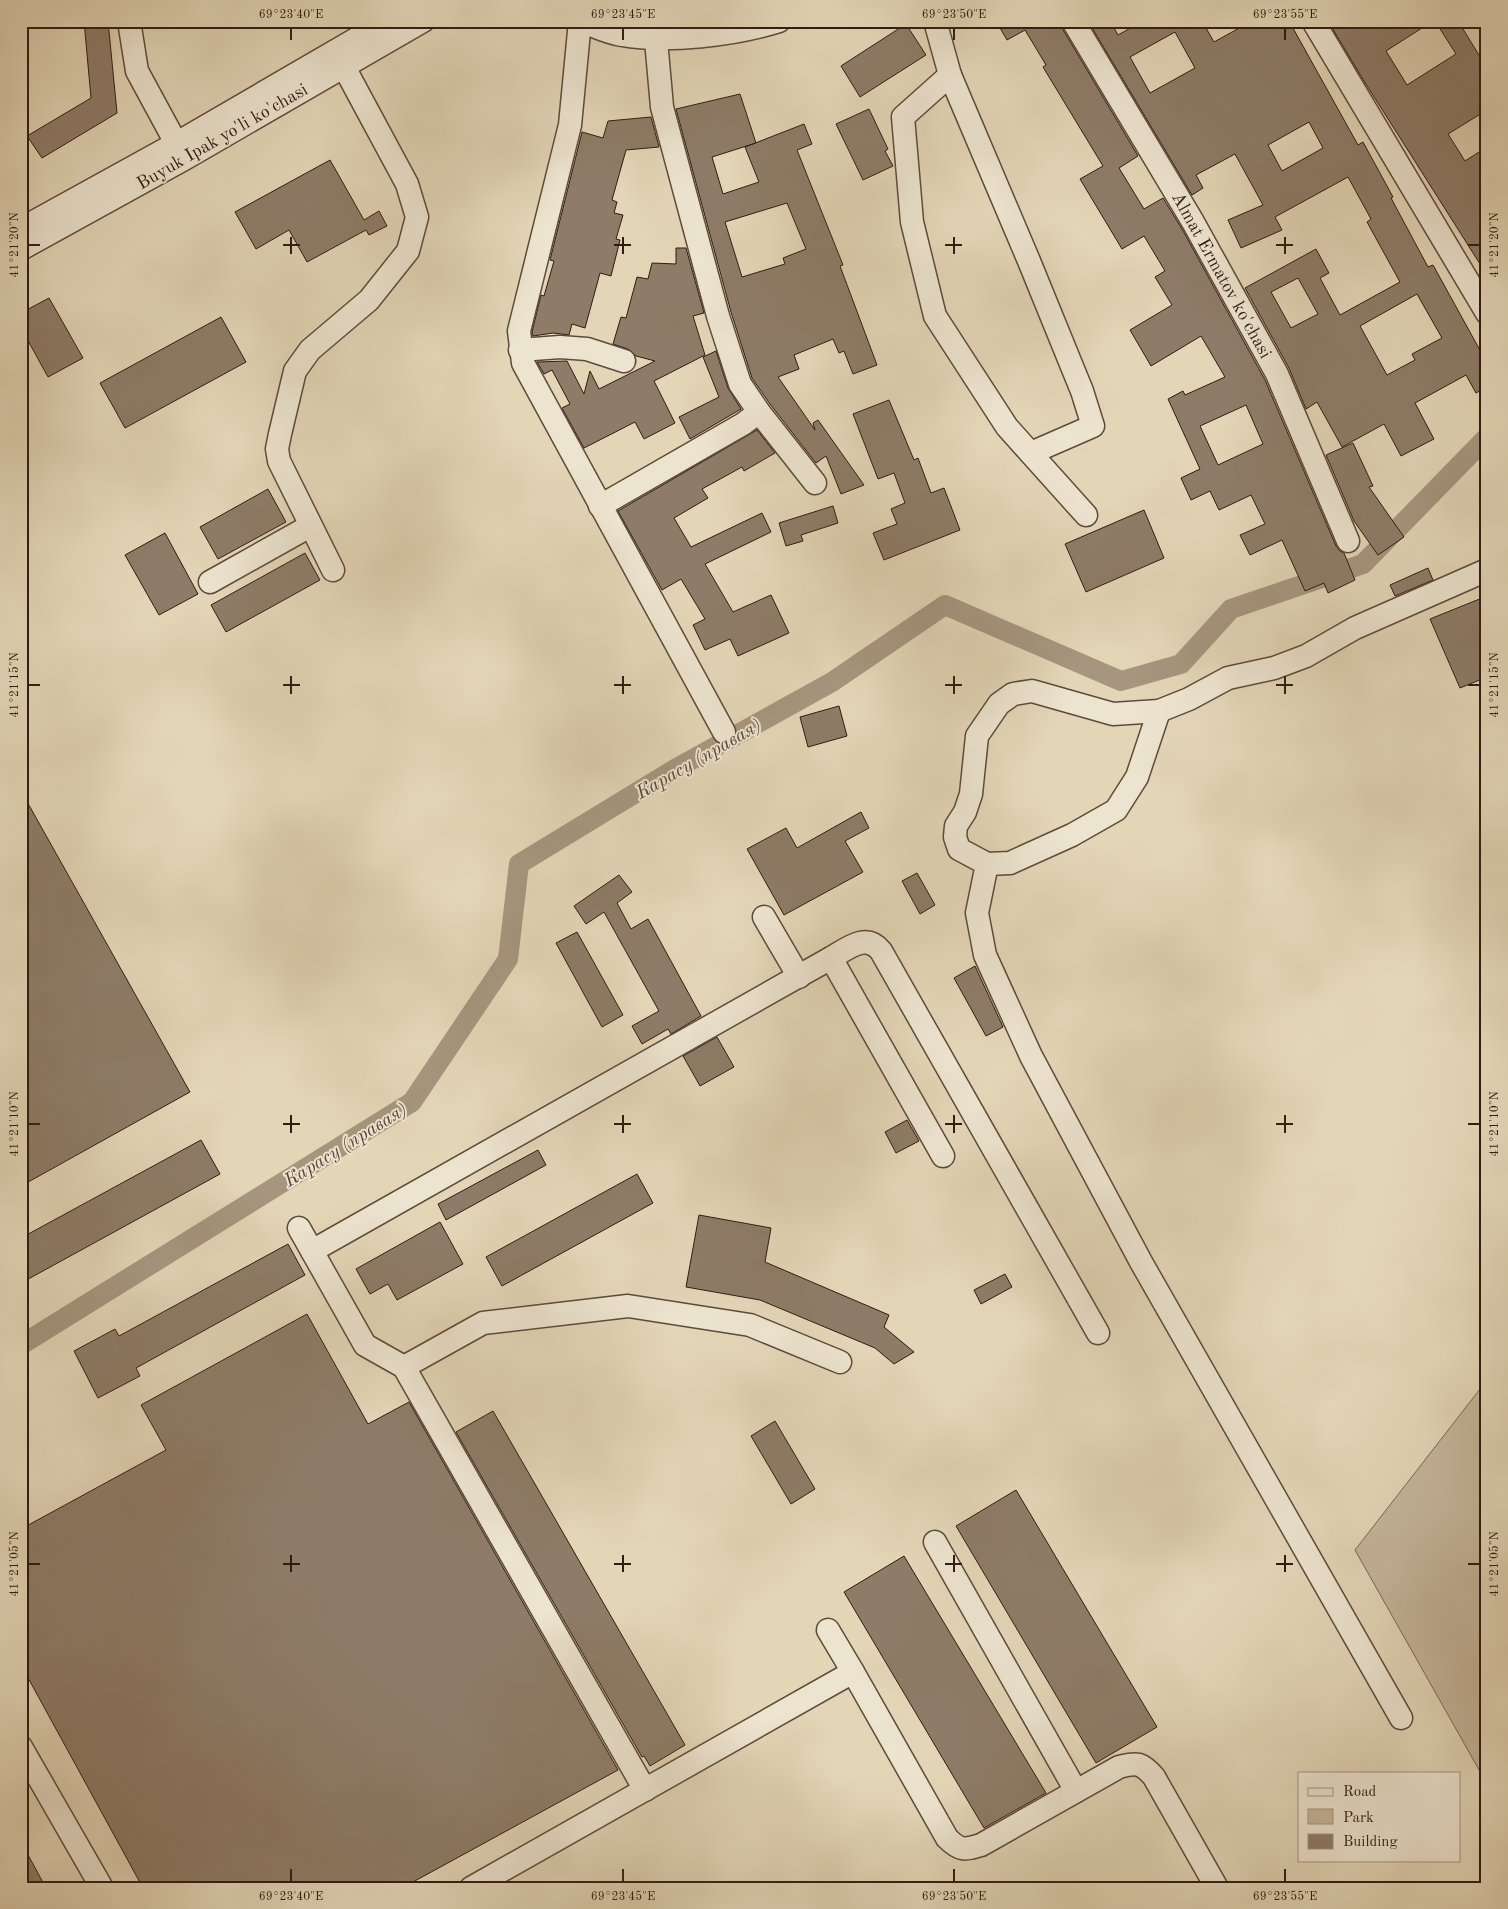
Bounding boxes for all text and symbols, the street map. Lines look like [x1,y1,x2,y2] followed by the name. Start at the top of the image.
[591,8,655,21] text: 69°23'45"E
[922,8,986,21] text: 69°23'50"E
[1253,8,1317,21] text: 69°23'55"E
[259,9,323,21] text: 69°23'40"E
[134,81,311,193] street label: Buyuk Ipak yo'li ko'chasi
[1168,189,1274,362] street label: Almat Ermatov ko'chasi
[9,212,21,278] text: 41°21'20"N
[1489,212,1501,278] text: 41°21'20"N
[8,652,21,718] text: 41°21'15"N
[1488,652,1501,718] text: 41°21'15"N
[632,716,765,804] water label: Карасу (правая)
[9,1091,21,1157] text: 41°21'10"N
[1489,1091,1501,1157] text: 41°21'10"N
[280,1100,411,1192] water label: Карасу (правая)
[8,1531,21,1597] text: 41°21'05"N
[1488,1531,1501,1597] text: 41°21'05"N
[1298,1772,1460,1862] legend
[1343,1785,1377,1800] text: Road
[1343,1811,1374,1826] text: Park
[1343,1835,1398,1850] text: Building
[591,1890,655,1903] text: 69°23'45"E
[922,1890,986,1903] text: 69°23'50"E
[1253,1890,1317,1903] text: 69°23'55"E
[259,1891,323,1903] text: 69°23'40"E

